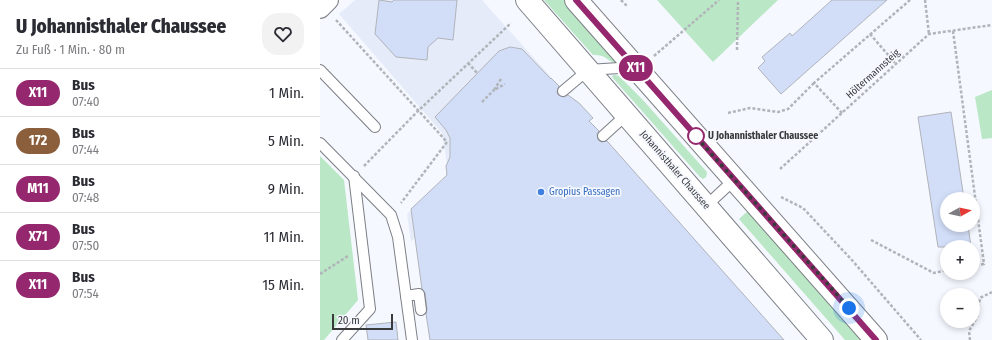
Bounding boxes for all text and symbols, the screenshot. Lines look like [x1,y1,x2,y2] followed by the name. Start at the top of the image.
[262,13,304,55] button: heart
[16,15,226,38] text: U Johannisthaler Chaussee
[16,42,125,57] text: Zu Fuß · 1 Min. · 80 m
[844,47,903,101] street label: Höltermannsteig
[613,55,659,81] line badge: X11
[627,59,645,76] text: X11
[72,76,95,94] text: Bus
[29,84,47,101] text: X11
[269,84,304,102] text: 1 Min.
[72,94,100,109] text: 07:40
[72,124,95,142] text: Bus
[687,127,705,145] marker: U Johannisthaler Chaussee
[637,128,713,212] street label: Johannisthaler Chaussee
[708,130,818,142] place label: U Johannisthaler Chaussee
[29,132,47,149] text: 172
[268,132,304,150] text: 5 Min.
[72,142,99,157] text: 07:44
[72,172,95,190] text: Bus
[27,180,49,197] text: M11
[268,180,304,198] text: 9 Min.
[549,186,620,198] place label: Gropius Passagen
[536,187,546,197] marker: Gropius Passagen
[72,190,99,205] text: 07:48
[940,192,980,232] north arrow
[940,192,980,328] map controls
[72,220,95,238] text: Bus
[28,228,48,245] text: X71
[263,228,304,246] text: 11 Min.
[72,238,99,253] text: 07:50
[940,240,980,280] button: +
[72,268,95,286] text: Bus
[29,276,47,293] text: X11
[262,276,304,294] text: 15 Min.
[72,286,99,301] text: 07:54
[940,288,980,328] button: −
[839,298,859,318] your location
[332,312,393,331] scale bar
[338,314,360,327] text: 20 m

